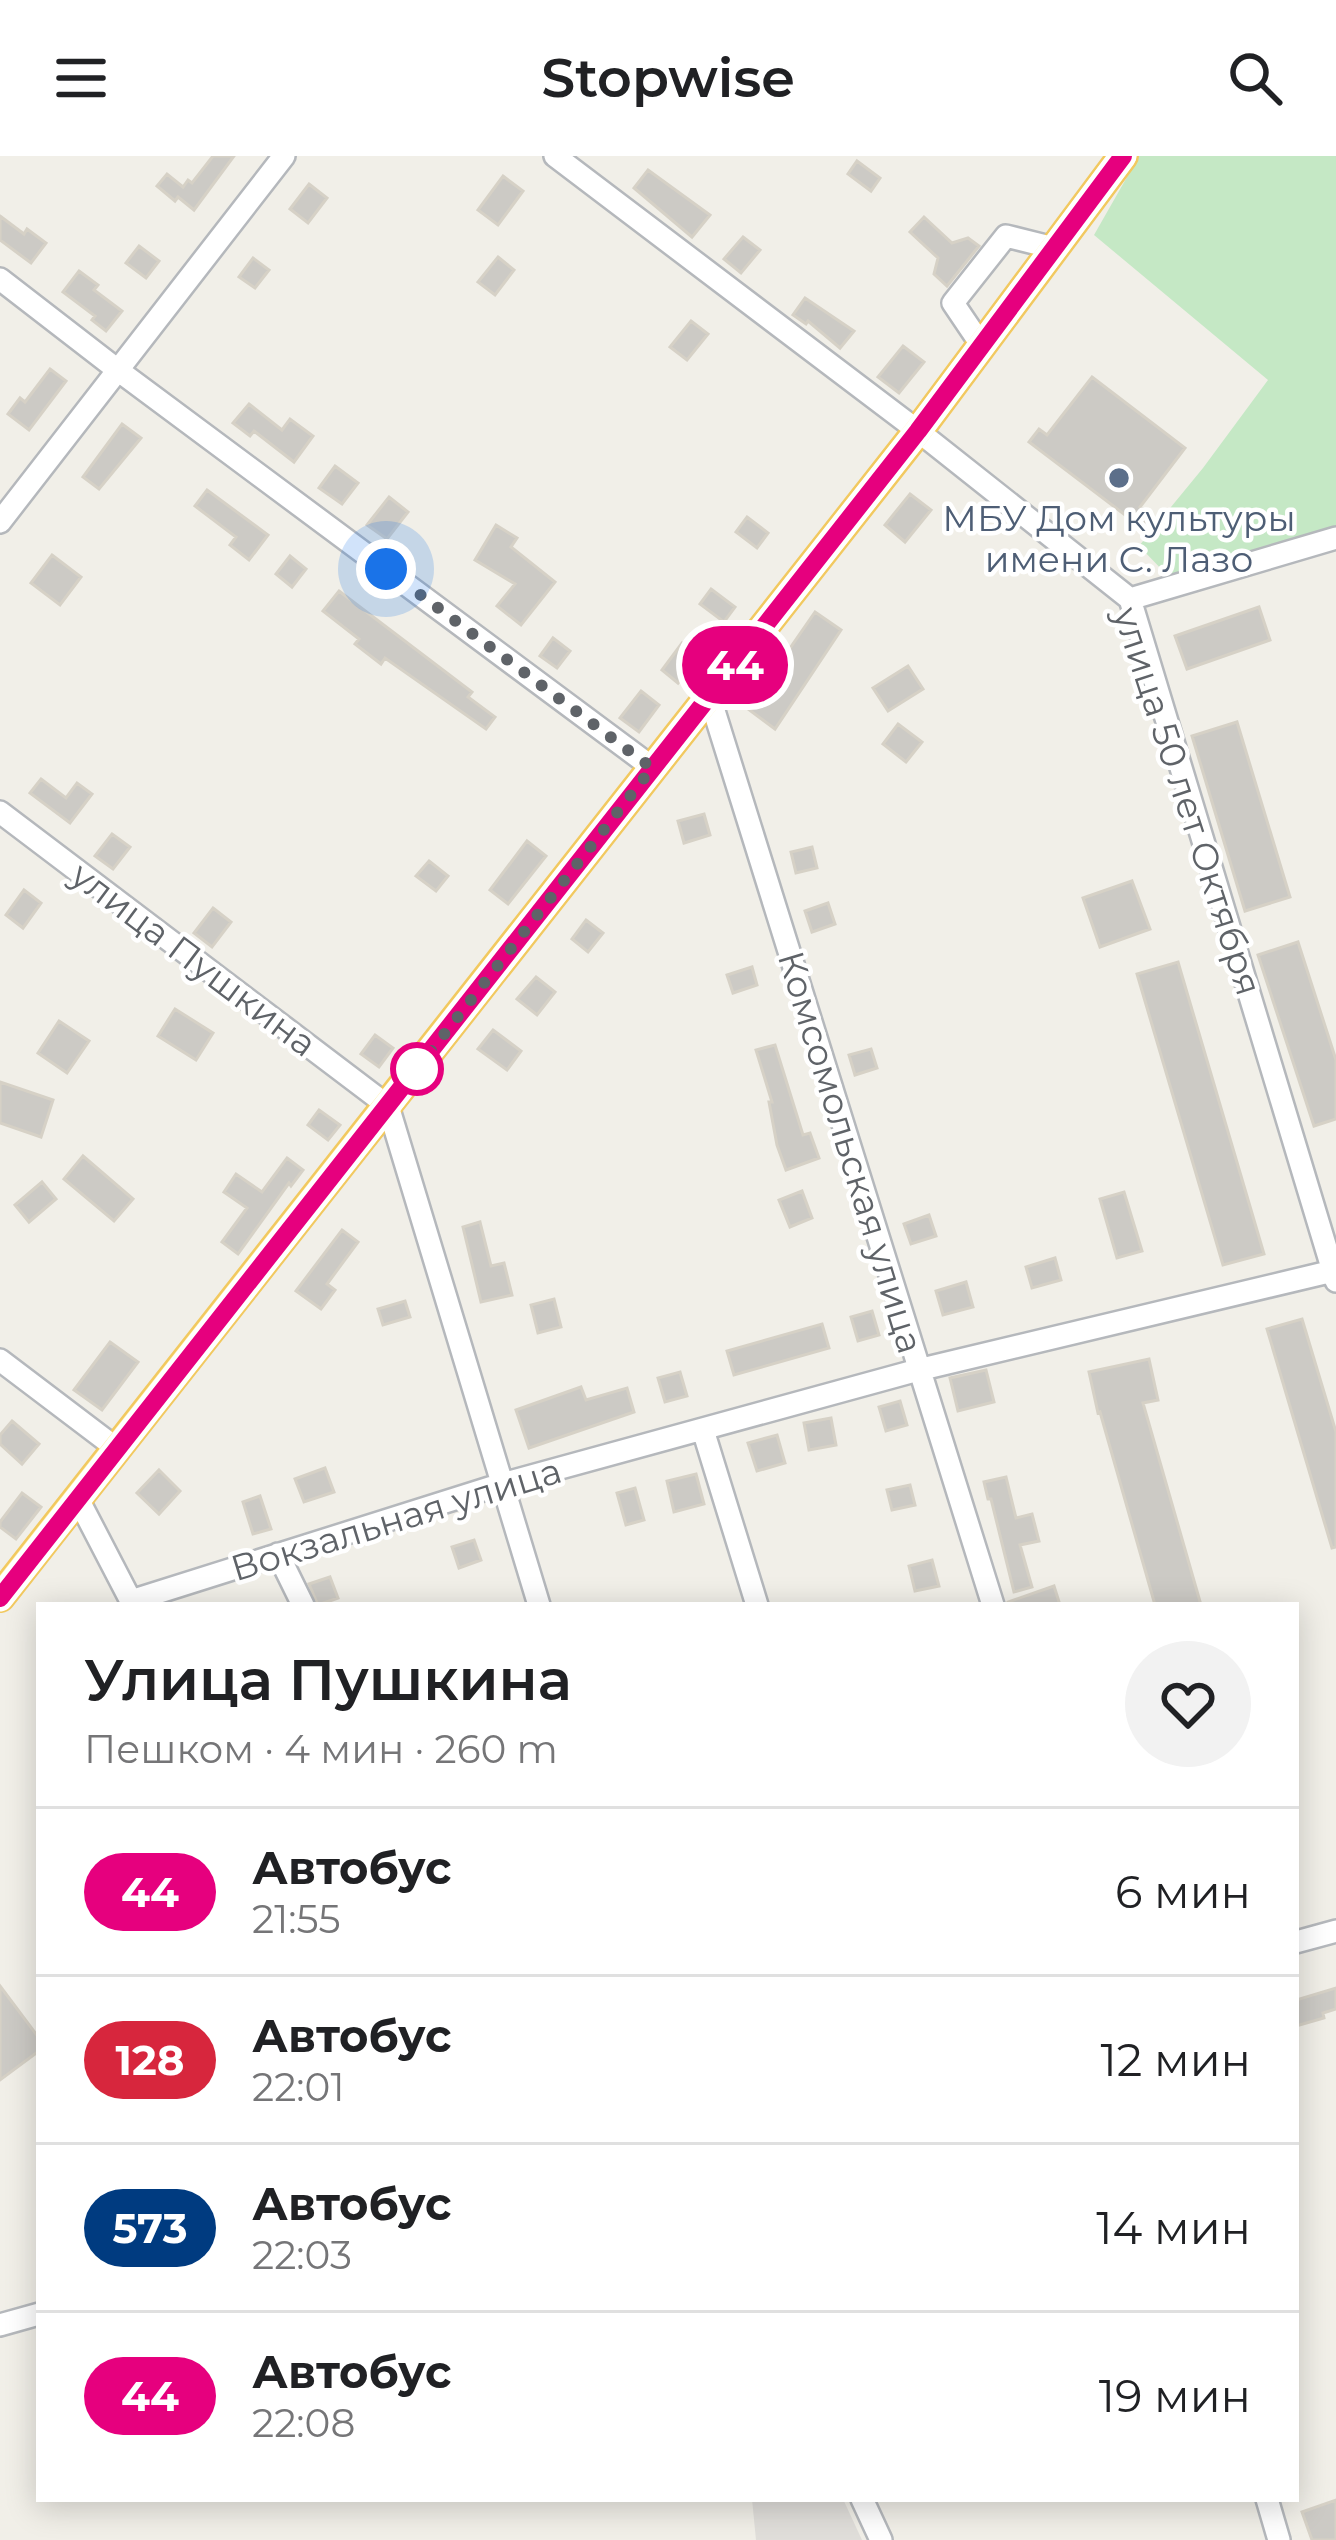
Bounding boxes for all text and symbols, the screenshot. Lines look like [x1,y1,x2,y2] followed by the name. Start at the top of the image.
[48,45,114,111] icon: menu
[541,45,795,111] text: Stopwise
[1222,45,1288,111] icon: search
[1106,465,1132,491] marker: МБУ Дом культуры имени С. Лазо
[942,496,1296,581] place label: МБУ Дом культуры имени С. Лазо
[356,539,416,599] your location
[1104,601,1272,1001] street label: улица 50 лет Октября
[681,626,789,704] line badge: 44
[706,639,764,691] text: 44
[62,852,325,1066] street label: улица Пушкина
[769,946,933,1358] street label: Комсомольская улица
[392,1044,442,1094] unlabelled marker
[226,1448,566,1590] street label: Вокзальная улица
[1125,1641,1251,1767] button: heart
[84,1645,572,1714] text: Улица Пушкина
[84,1725,558,1773] text: Пешком · 4 мин · 260 m
[252,1840,452,1895] text: Автобус
[1115,1864,1251,1919] text: 6 мин
[121,1866,179,1918] text: 44
[252,1895,340,1943] text: 21:55
[252,2008,452,2063] text: Автобус
[1101,2032,1251,2087] text: 12 мин
[116,2034,184,2086] text: 128
[252,2063,344,2111] text: 22:01
[252,2176,452,2231] text: Автобус
[1096,2200,1251,2255] text: 14 мин
[112,2202,188,2254] text: 573
[252,2231,352,2279] text: 22:03
[252,2344,452,2399] text: Автобус
[1099,2368,1251,2423] text: 19 мин
[121,2370,179,2422] text: 44
[252,2399,355,2447] text: 22:08

